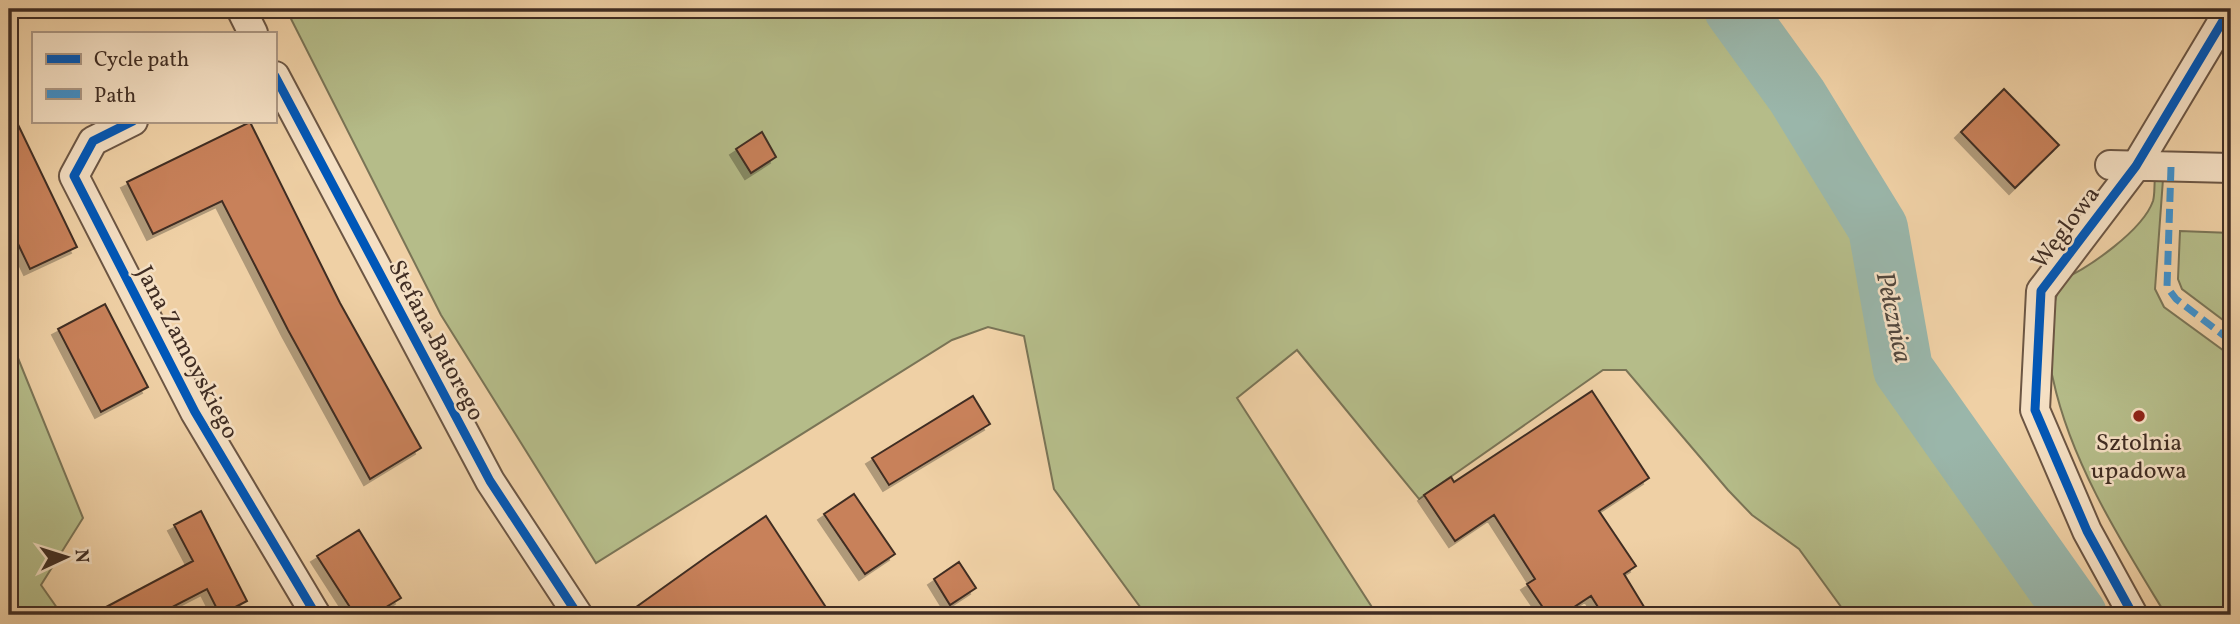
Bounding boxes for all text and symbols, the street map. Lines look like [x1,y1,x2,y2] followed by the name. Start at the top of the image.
[32,32,276,122] legend
[94,46,189,75] text: Cycle path
[94,82,136,111] text: Path
[2024,180,2109,277] street label: Węglowa
[378,254,492,428] street label: Stefana Batorego
[126,260,246,446] street label: Jana Zamoyskiego
[1866,269,1920,366] water label: Pełcznica
[2131,408,2147,424] marker: Sztolnia upadowa
[2091,427,2187,489] place label: Sztolnia upadowa
[32,522,102,592] north arrow
[68,548,94,564] text: N

